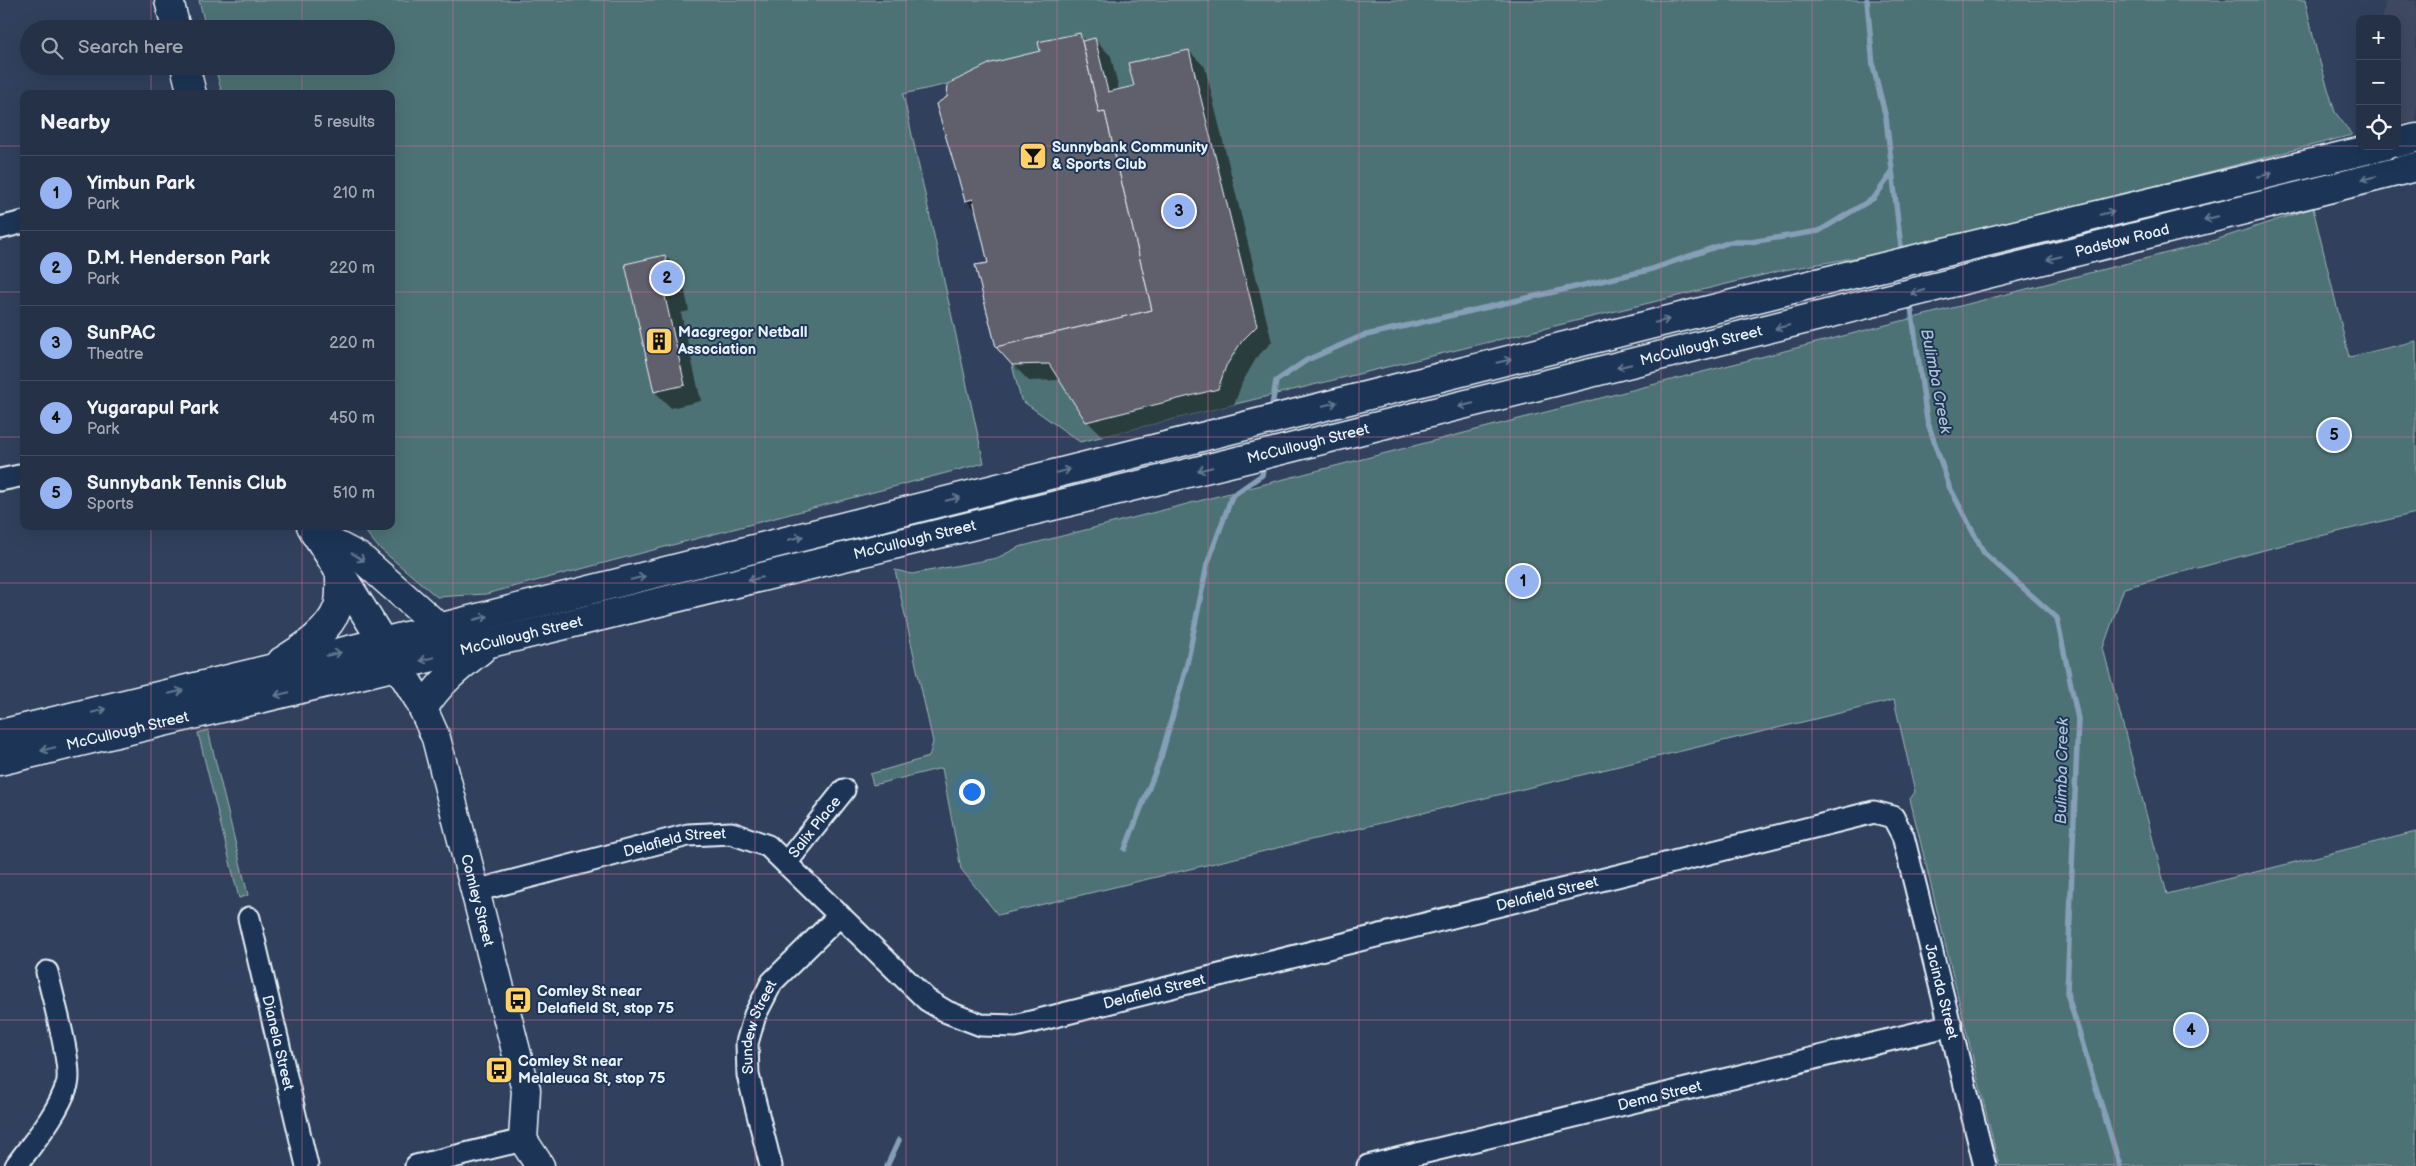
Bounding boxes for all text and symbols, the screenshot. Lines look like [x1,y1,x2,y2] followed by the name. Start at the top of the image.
[2356,15,2401,150] map controls
[2356,15,2401,60] button: +
[20,20,395,75] search box
[38,34,66,62] icon: search
[78,36,183,59] text: Search here
[2356,60,2401,105] button: −
[2356,105,2401,150] button: locate
[40,110,110,135] text: Nearby
[313,113,375,132] text: 5 results
[1052,138,1208,174] place label: Sunnybank Community & Sports Club
[1018,141,1048,171] bar icon: Sunnybank Community & Sports Club
[2256,170,2272,179] one-way arrow
[87,172,195,195] text: Yimbun Park
[2361,174,2377,184] one-way arrow
[53,184,59,203] text: 1
[333,184,375,203] text: 210 m
[1163,192,1195,230] pin: 3
[87,195,119,214] text: Park
[2098,208,2114,217] one-way arrow
[2203,214,2219,223] one-way arrow
[2073,220,2171,262] street label: Padstow Road
[87,247,270,270] text: D.M. Henderson Park
[2046,254,2062,263] one-way arrow
[51,259,61,278] text: 2
[329,259,375,278] text: 220 m
[651,259,683,297] pin: 2
[87,270,119,289] text: Park
[1911,288,1927,297] one-way arrow
[1654,316,1670,326] one-way arrow
[1638,321,1765,370] street label: McCullough Street
[87,322,156,345] text: SunPAC
[677,323,807,359] place label: Macgregor Netball Association
[1774,323,1790,332] one-way arrow
[644,326,674,356] building icon: Macgregor Netball Association
[1916,327,1955,436] water label: Bulimba Creek
[51,334,61,353] text: 3
[329,334,375,353] text: 220 m
[87,345,143,364] text: Theatre
[1496,356,1512,365] one-way arrow
[1617,362,1633,371] one-way arrow
[87,397,219,420] text: Yugarapul Park
[1321,399,1337,409] one-way arrow
[1459,401,1475,410] one-way arrow
[51,409,61,428] text: 4
[329,409,375,428] text: 450 m
[2318,416,2350,454] pin: 5
[87,420,119,439] text: Park
[1245,420,1372,468] street label: McCullough Street
[1198,465,1214,474] one-way arrow
[1054,466,1070,475] one-way arrow
[87,472,287,495] text: Sunnybank Tennis Club
[51,484,61,503] text: 5
[333,484,375,503] text: 510 m
[945,494,961,503] one-way arrow
[87,495,134,514] text: Sports
[852,516,978,564] street label: McCullough Street
[787,533,803,543] one-way arrow
[351,551,365,562] one-way arrow
[1507,562,1539,600] pin: 1
[630,573,646,582] one-way arrow
[748,575,764,584] one-way arrow
[458,612,585,660] street label: McCullough Street
[472,613,488,622] one-way arrow
[325,649,341,658] one-way arrow
[420,655,436,664] one-way arrow
[167,687,183,696] one-way arrow
[275,690,291,699] one-way arrow
[90,706,106,715] one-way arrow
[64,707,191,755] street label: McCullough Street
[2052,717,2073,824] water label: Bulimba Creek
[41,745,57,754] one-way arrow
[959,779,985,805] your location
[785,792,845,862] street label: Salix Place
[621,824,727,862] street label: Delafield Street
[456,852,498,949] street label: Comley Street
[1494,872,1601,916] street label: Delafield Street
[1920,942,1962,1042] street label: Jacinda Street
[1101,970,1208,1014] street label: Delafield Street
[738,977,782,1074] street label: Sundew Street
[537,982,674,1018] place label: Comley St near Delafield St, stop 75
[503,985,533,1015] bus stop icon: Comley St near Delafield St, stop 75
[257,993,298,1093] street label: Dianela Street
[2175,1011,2207,1049] pin: 4
[518,1052,666,1088] place label: Comley St near Melaleuca St, stop 75
[484,1055,514,1085] bus stop icon: Comley St near Melaleuca St, stop 75
[1616,1077,1704,1115] street label: Dema Street

